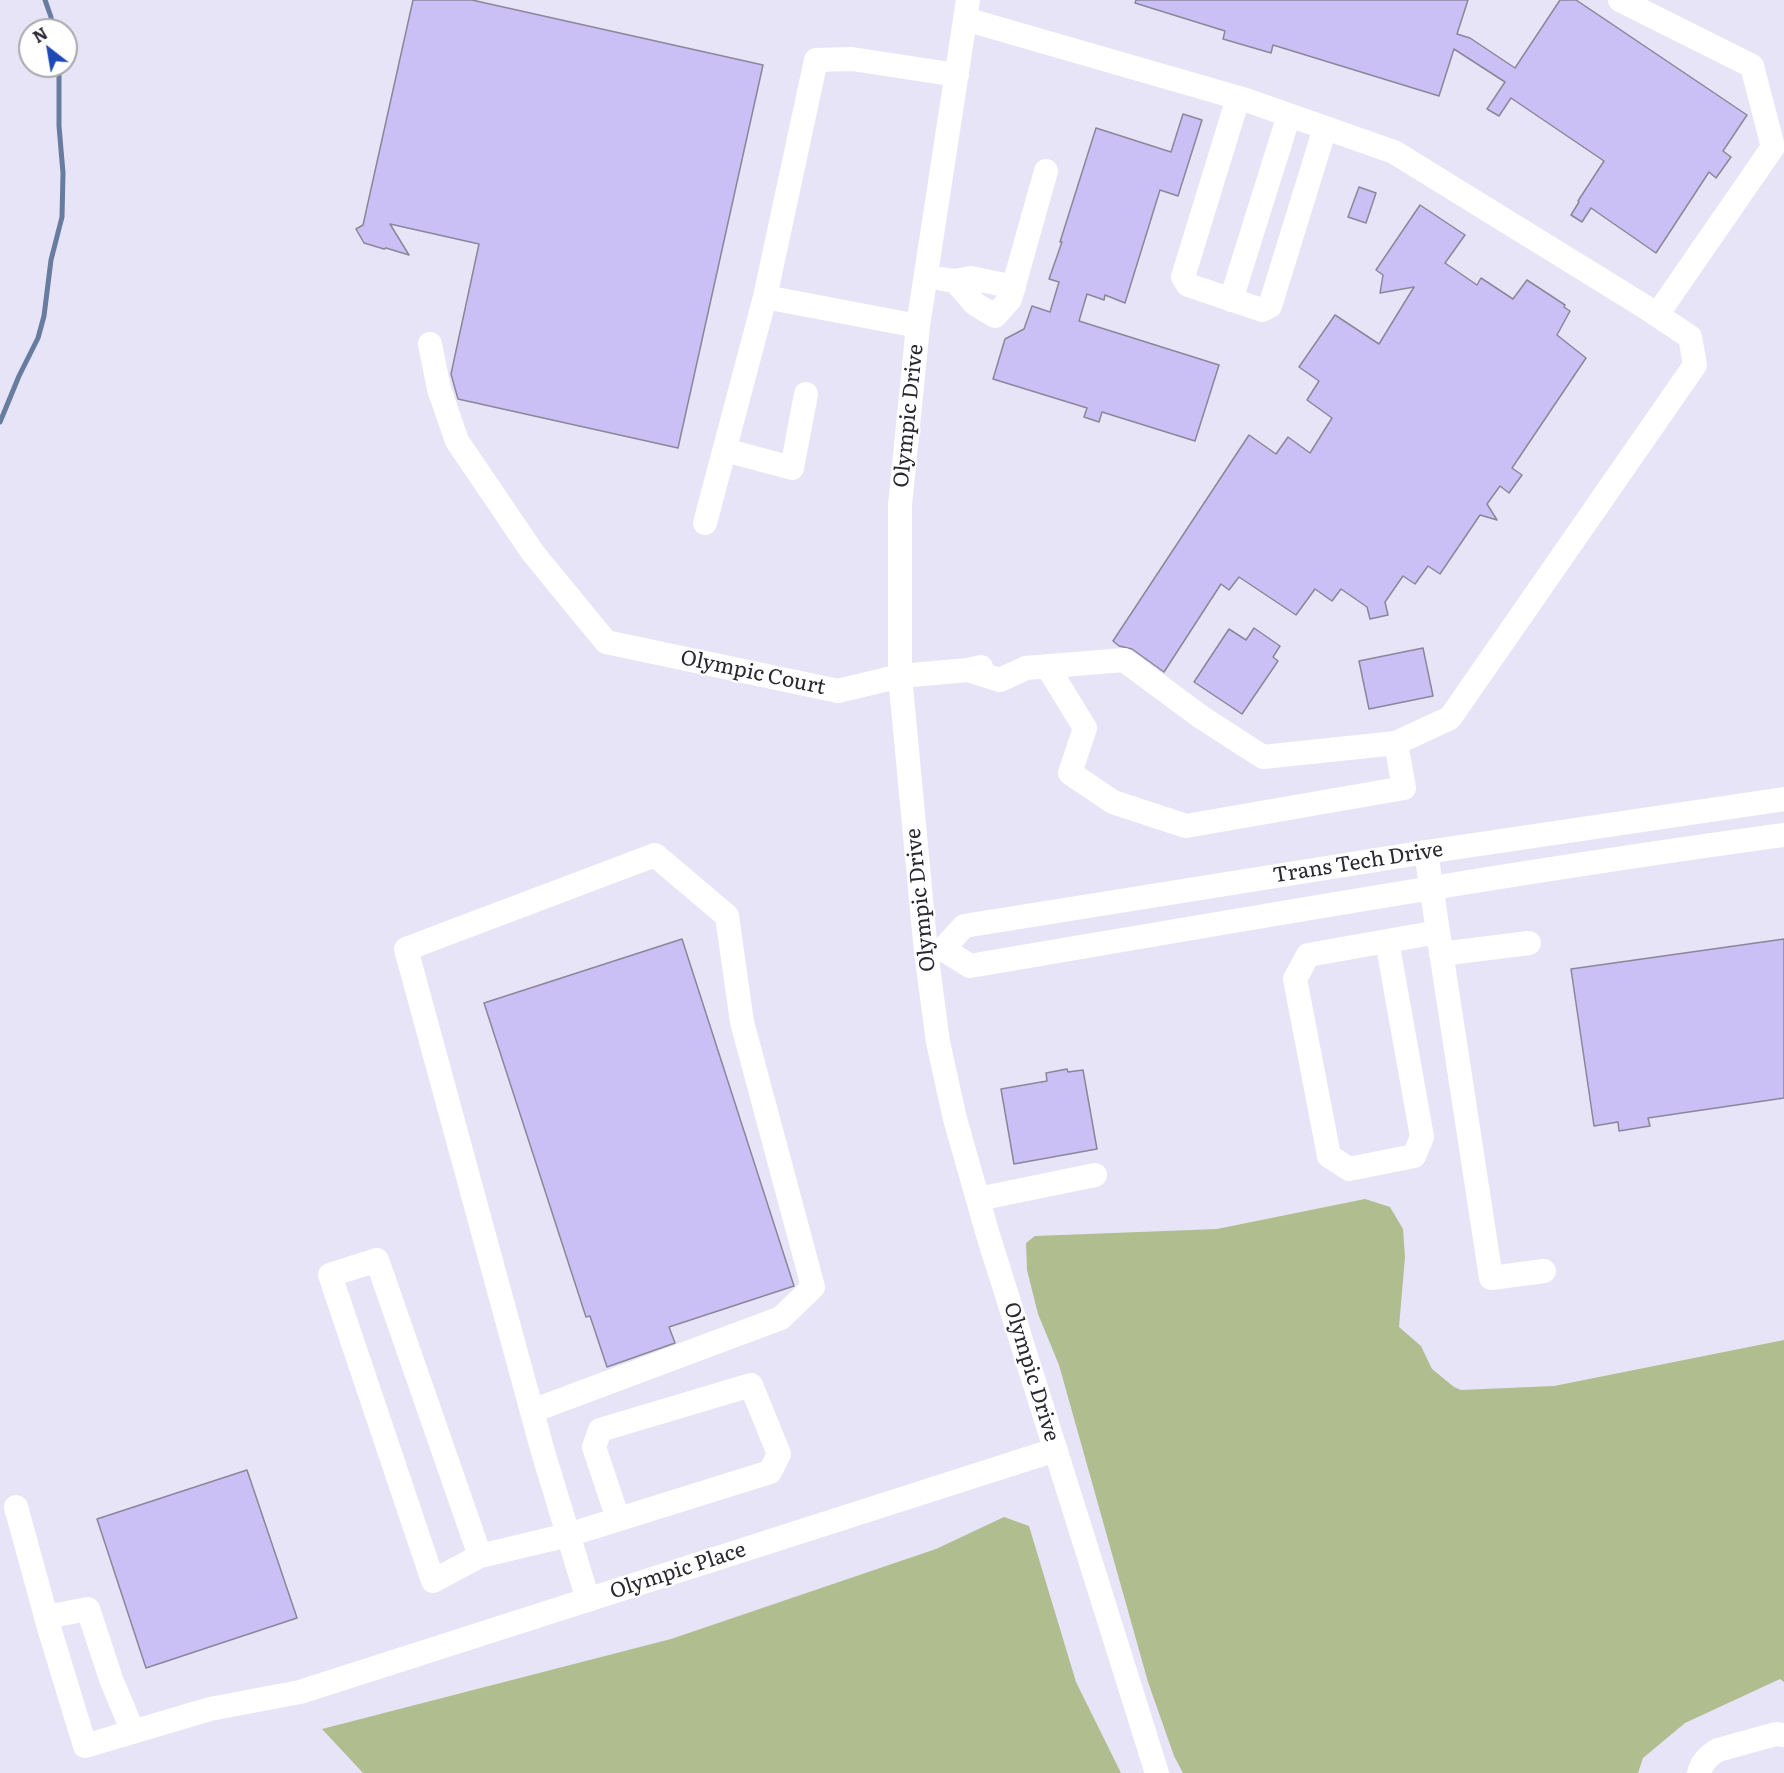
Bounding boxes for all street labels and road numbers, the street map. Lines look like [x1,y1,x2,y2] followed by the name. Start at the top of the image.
[889,343,929,489] street label: Olympic Drive
[678,645,828,701] street label: Olympic Court
[901,827,941,973] street label: Olympic Drive
[1271,837,1445,889] street label: Trans Tech Drive
[998,1299,1064,1445] street label: Olympic Drive
[607,1537,749,1605] street label: Olympic Place

